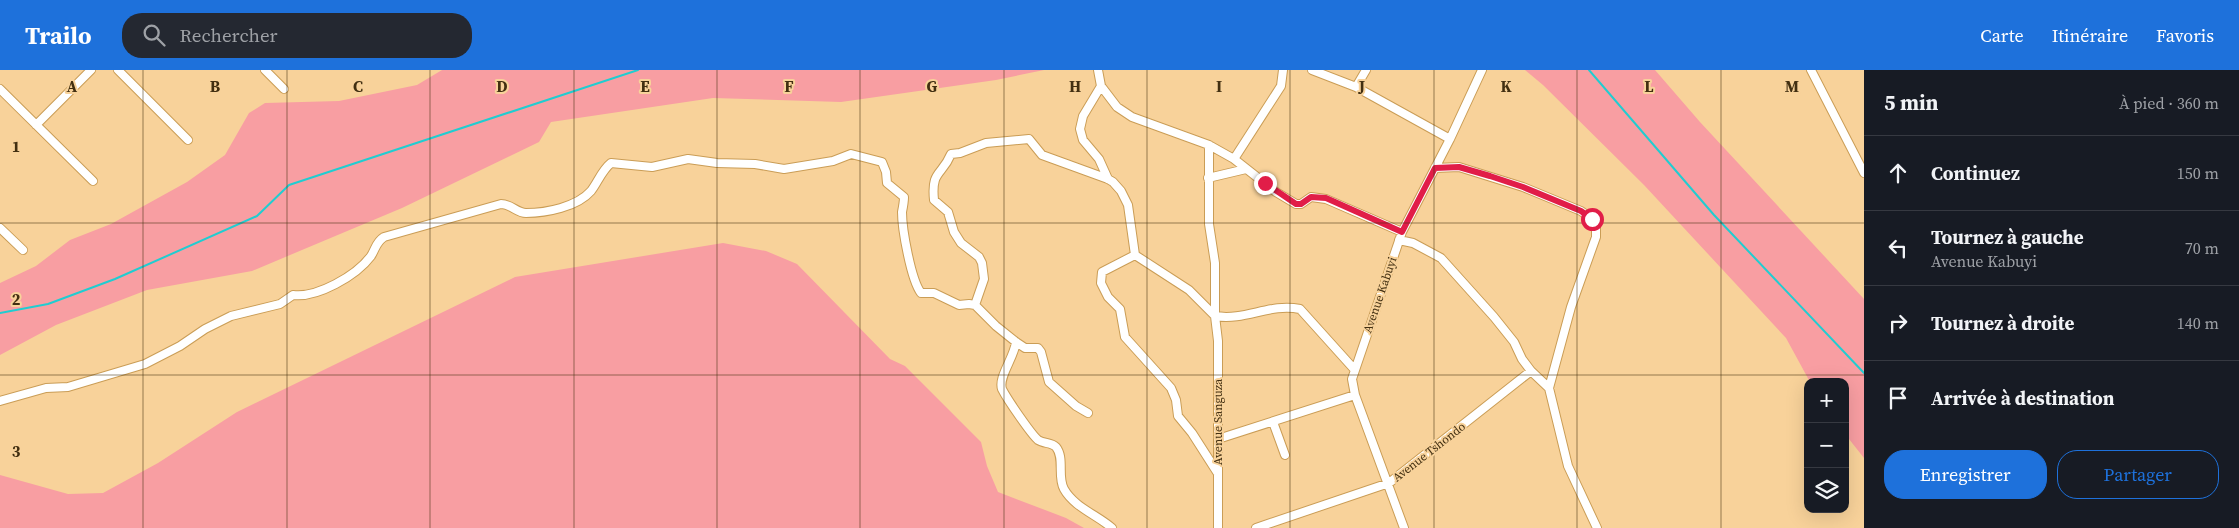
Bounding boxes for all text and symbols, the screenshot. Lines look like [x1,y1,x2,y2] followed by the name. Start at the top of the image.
[122,13,472,58] search box
[25,19,92,52] text: Trailo
[140,21,168,49] icon: search
[180,22,278,48] text: Rechercher
[1980,23,2024,48] text: Carte
[2052,23,2128,48] text: Itinéraire
[2156,23,2214,48] text: Favoris
[67,75,78,97] text: A
[210,75,221,97] text: B
[353,75,363,97] text: C
[496,75,508,97] text: D
[640,75,650,97] text: E
[784,75,794,97] text: F
[927,75,938,97] text: G
[1069,75,1081,97] text: H
[1216,75,1222,97] text: I
[1358,75,1365,97] text: J
[1500,75,1512,97] text: K
[1644,75,1654,97] text: L
[1785,75,1799,97] text: M
[1884,88,1939,117] text: 5 min
[2119,92,2219,114] text: À pied · 360 m
[12,135,20,157] text: 1
[1884,159,1912,187] icon: ahead
[1931,160,2020,186] text: Continuez
[2177,162,2219,184] text: 150 m
[1254,172,1277,195] route end
[1581,208,1604,231] route start
[1931,224,2084,250] text: Tournez à gauche
[1884,234,1912,262] icon: left
[2185,237,2219,259] text: 70 m
[1931,250,2037,272] text: Avenue Kabuyi
[1359,254,1401,335] street label: Avenue Kabuyi
[12,288,21,310] text: 2
[1884,309,1912,337] icon: right
[1931,310,2074,336] text: Tournez à droite
[2177,312,2219,334] text: 140 m
[1210,378,1226,465] street label: Avenue Sanguza
[1804,378,1849,513] map controls
[1804,378,1849,423] button: +
[1884,384,1912,412] icon: arrive
[1931,385,2114,411] text: Arrivée à destination
[1389,418,1469,485] street label: Avenue Tshondo
[1804,423,1849,468] button: −
[12,440,21,462] text: 3
[1884,450,2047,499] button: Enregistrer
[2057,450,2219,499] button: Partager
[1804,468,1849,513] button: layers

